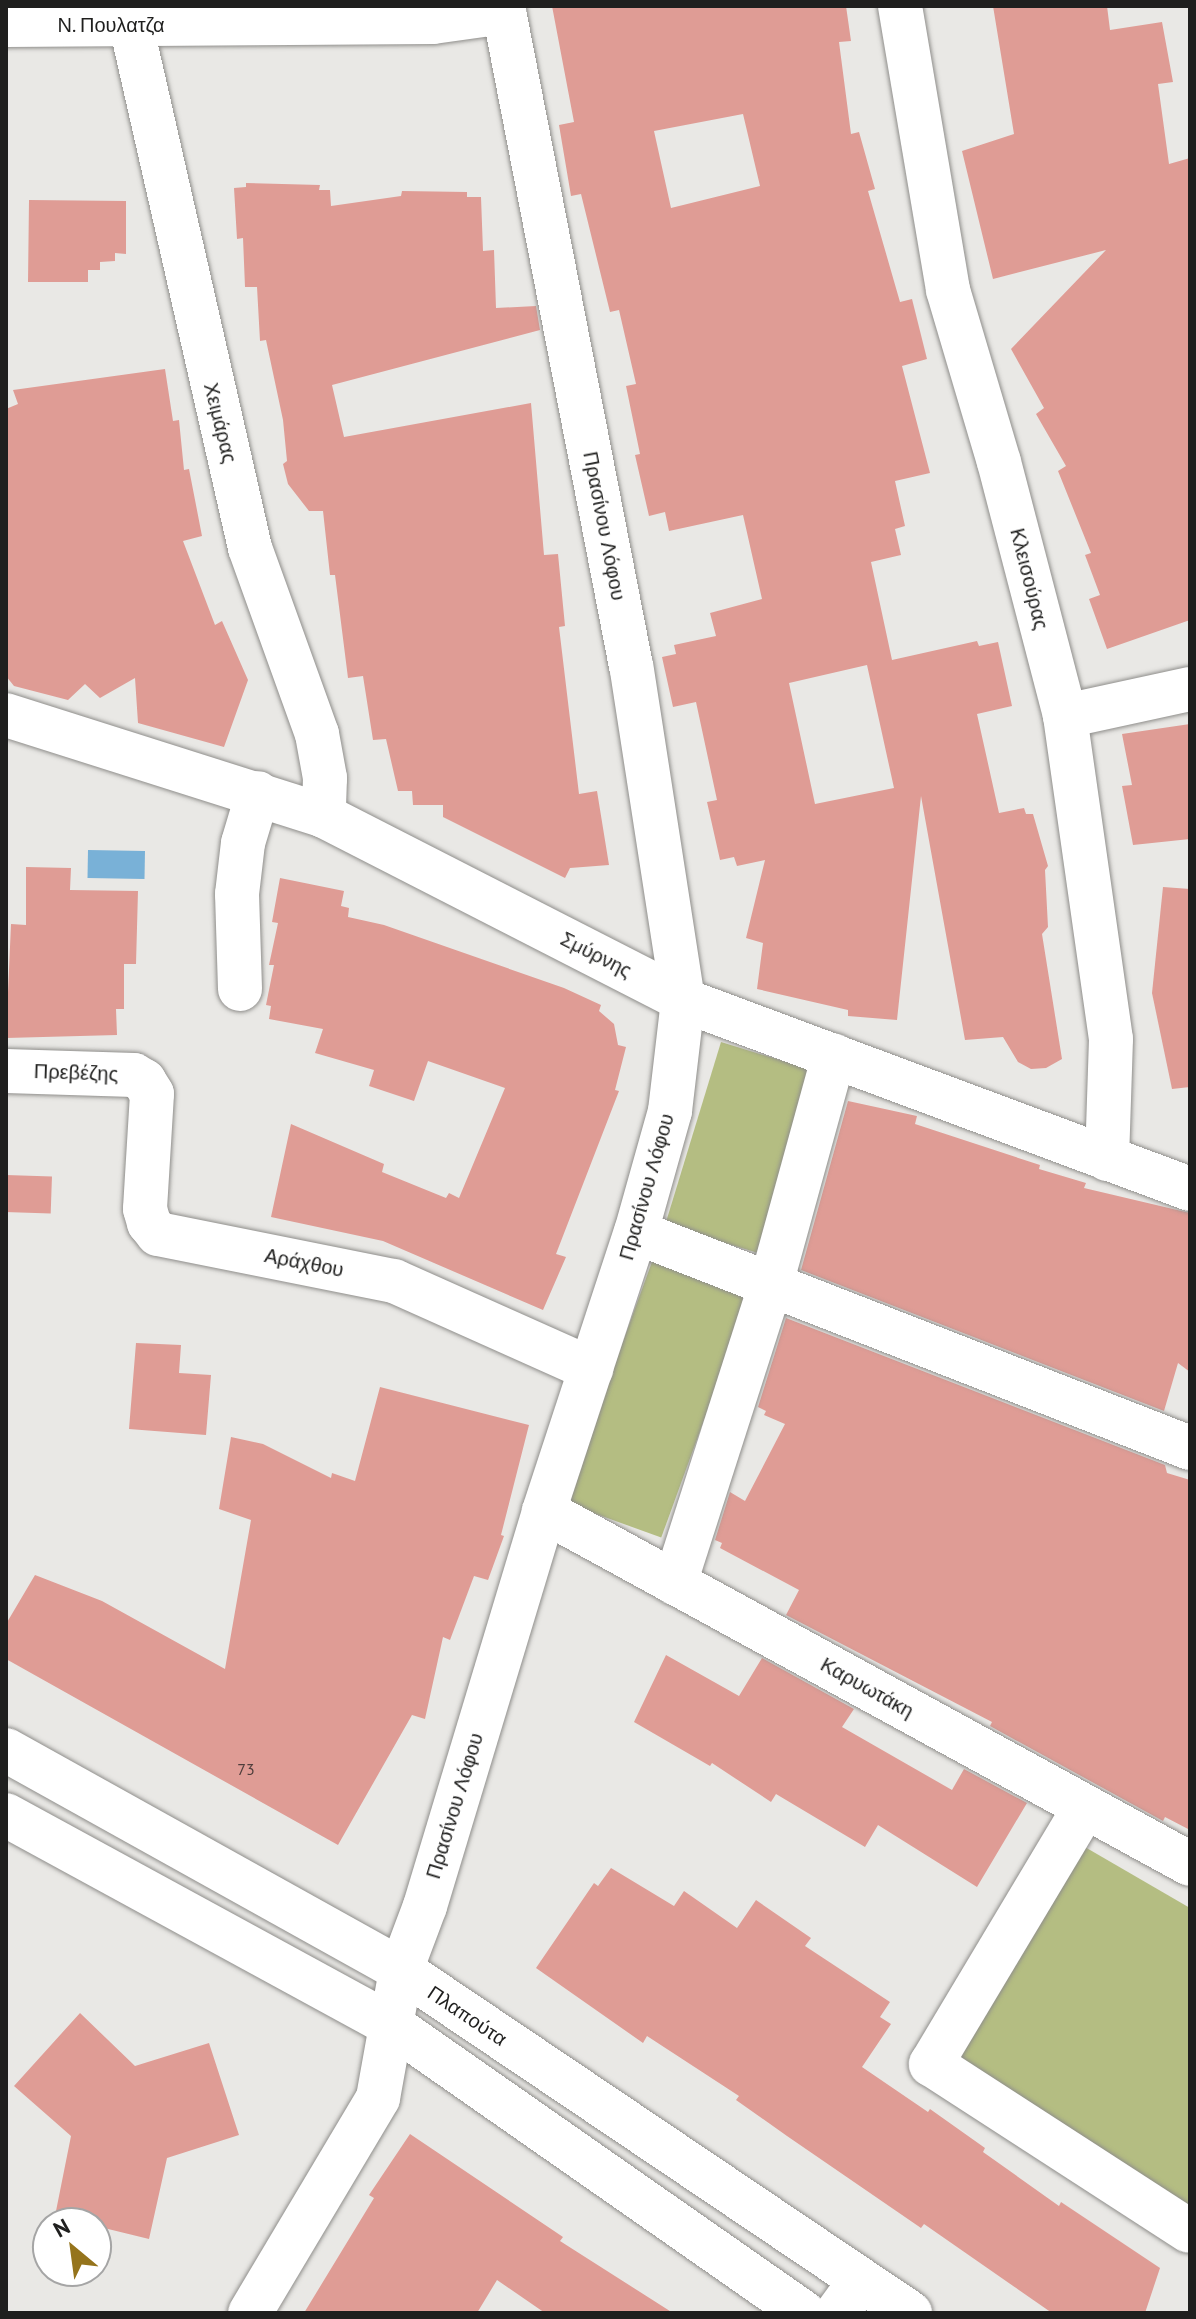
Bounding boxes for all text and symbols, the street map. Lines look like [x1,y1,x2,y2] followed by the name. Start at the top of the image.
[57,13,165,37] street label: Ν. Πουλατζα
[198,380,242,466] street label: Χειμάρας
[578,450,630,602] street label: Πρασίνου Λόφου
[1005,526,1053,632] street label: Κλεισούρας
[556,927,636,983] street label: Σμύρνης
[33,1060,119,1086] street label: Πρεβέζης
[615,1111,679,1263] street label: Πρασίνου Λόφου
[262,1244,346,1282] street label: Αράχθου
[816,1653,918,1723] street label: Καρυωτάκη
[421,1730,489,1882] street label: Πρασίνου Λόφου
[237,1759,255,1779] house number: 73
[423,1981,511,2051] street label: Πλαπούτα
[32,2207,112,2287] north arrow
[48,2212,74,2244] text: N

